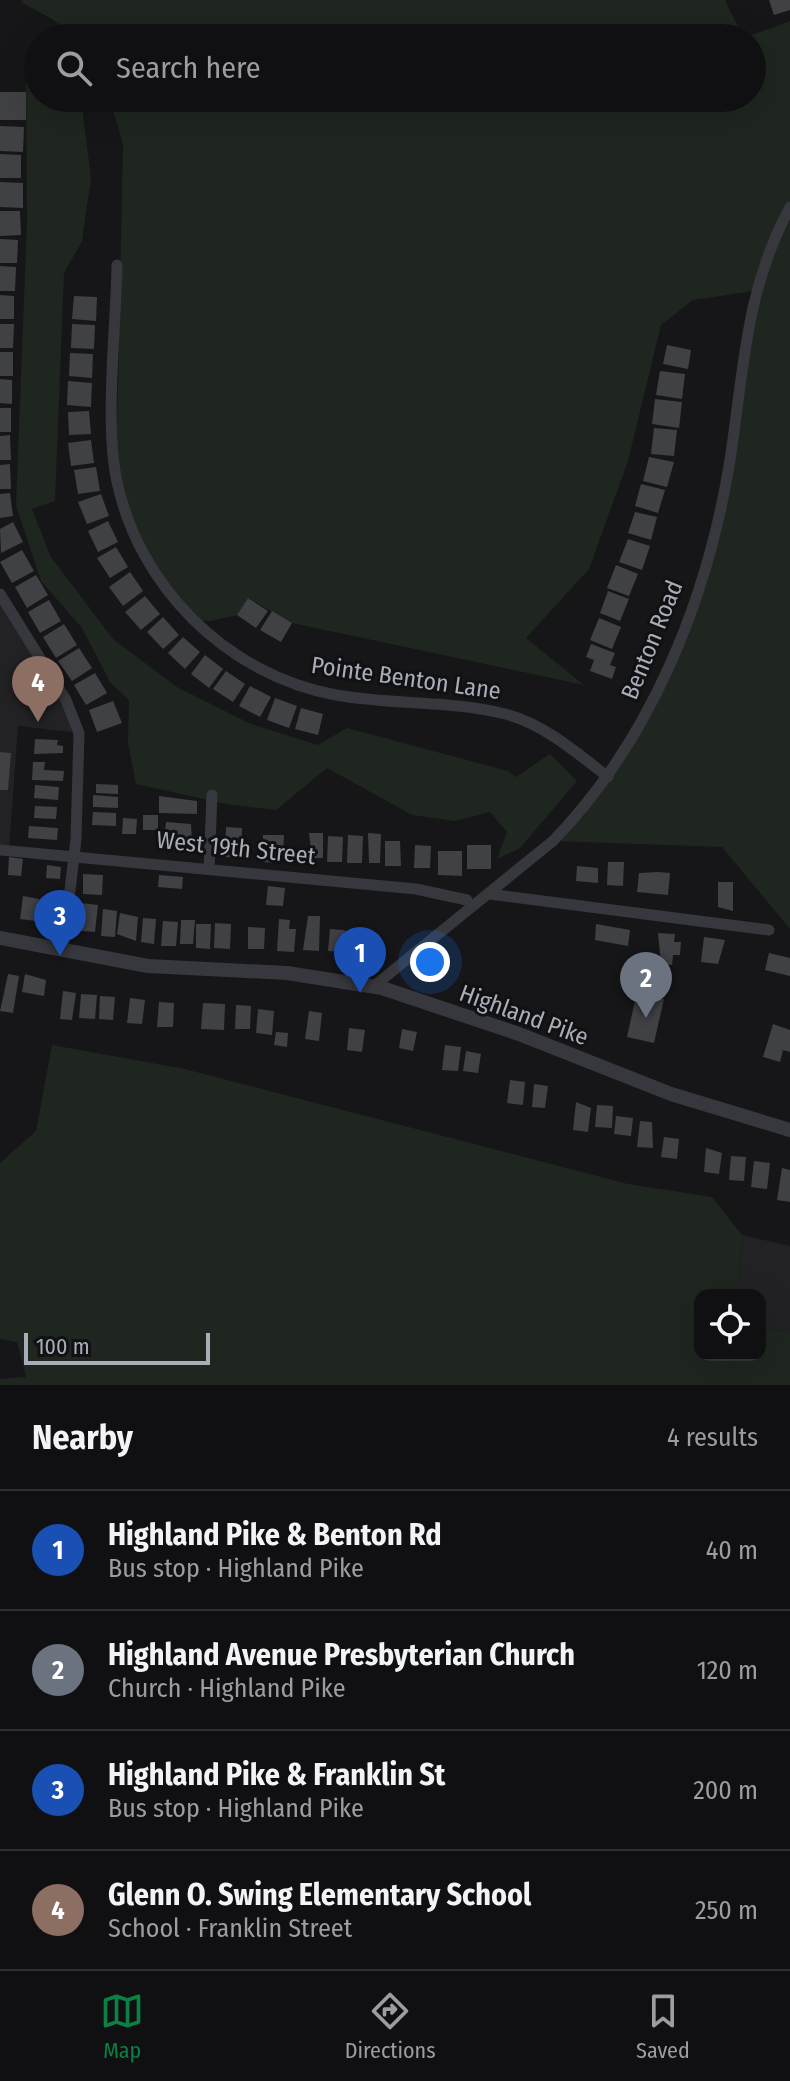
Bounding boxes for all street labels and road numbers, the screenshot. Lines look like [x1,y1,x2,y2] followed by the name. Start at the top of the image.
[615,576,689,704] street label: Benton Road
[310,651,502,705] street label: Pointe Benton Lane
[155,826,317,870] street label: West 19th Street
[456,979,592,1051] street label: Highland Pike

